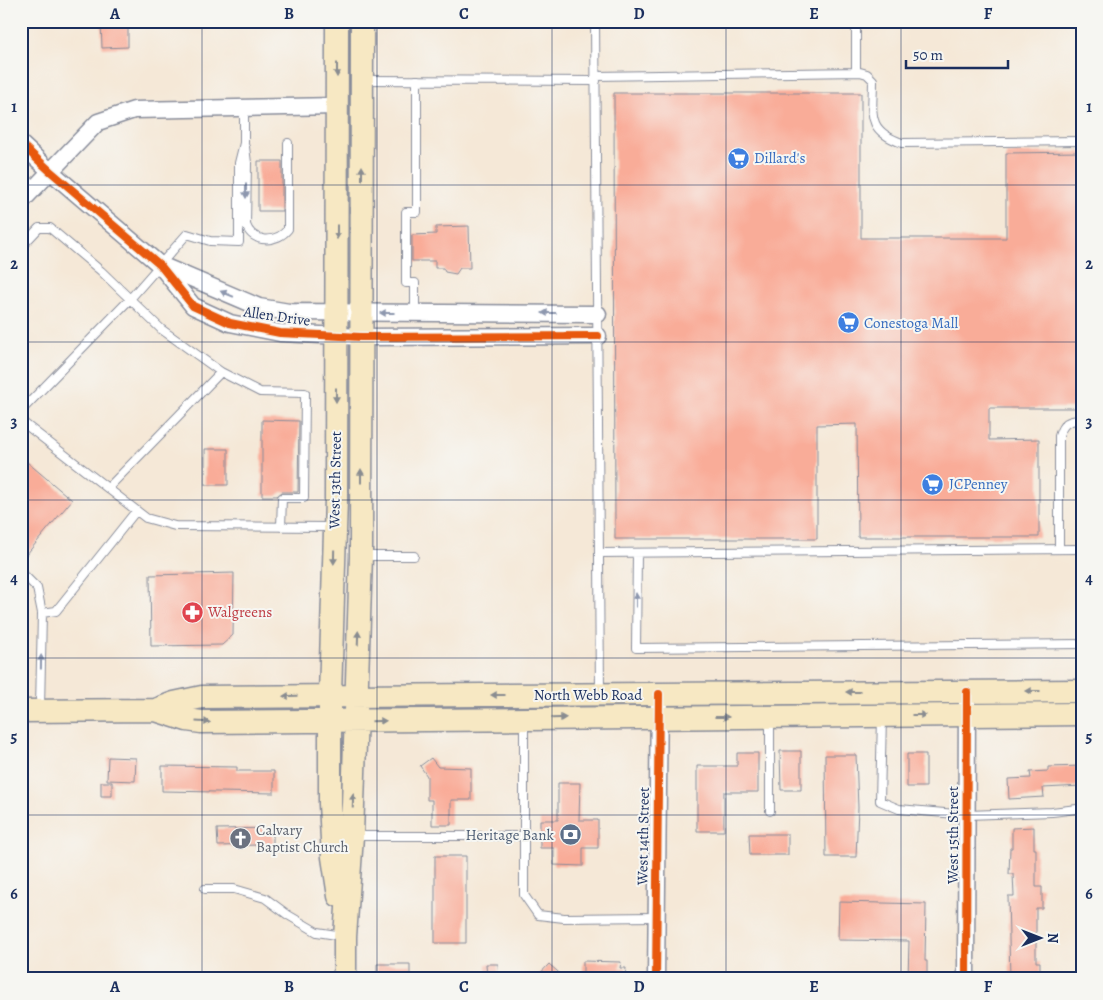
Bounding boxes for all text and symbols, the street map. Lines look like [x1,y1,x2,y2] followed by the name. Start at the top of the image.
[109,3,121,25] text: A
[284,3,294,25] text: B
[459,3,469,25] text: C
[633,3,645,25] text: D
[809,3,819,25] text: E
[984,3,993,25] text: F
[906,38,1008,70] scale bar
[913,45,943,65] text: 50 m
[333,62,341,78] one-way arrow
[11,96,17,118] text: 1
[1086,96,1092,118] text: 1
[726,146,750,170] supermarket icon: Dillard's
[754,148,805,168] place label: Dillard's
[358,165,366,181] one-way arrow
[242,183,250,199] one-way arrow
[333,225,341,241] one-way arrow
[10,253,18,275] text: 2
[1085,253,1093,275] text: 2
[220,289,234,297] one-way arrow
[241,301,312,331] street label: Allen Drive
[378,308,394,316] one-way arrow
[541,309,557,317] one-way arrow
[836,311,860,335] supermarket icon: Conestoga Mall
[864,313,958,333] place label: Conestoga Mall
[332,387,340,403] one-way arrow
[11,411,18,433] text: 3
[1086,411,1093,433] text: 3
[324,431,346,530] street label: West 13th Street
[357,468,365,484] one-way arrow
[921,472,945,496] supermarket icon: JCPenney
[949,474,1008,494] place label: JCPenney
[330,550,338,566] one-way arrow
[10,568,18,590] text: 4
[1085,568,1093,590] text: 4
[632,592,640,608] one-way arrow
[180,600,204,624] pharmacy icon: Walgreens
[207,602,272,622] place label: Walgreens
[354,630,362,646] one-way arrow
[37,654,45,670] one-way arrow
[534,685,643,705] street label: North Webb Road
[1025,687,1041,695] one-way arrow
[845,689,861,697] one-way arrow
[490,691,506,699] one-way arrow
[282,692,298,700] one-way arrow
[911,711,927,719] one-way arrow
[714,713,730,721] one-way arrow
[551,714,567,722] one-way arrow
[371,717,387,725] one-way arrow
[195,718,211,726] one-way arrow
[11,726,18,748] text: 5
[1086,726,1093,748] text: 5
[943,786,963,885] street label: West 15th Street
[632,787,654,886] street label: West 14th Street
[349,793,357,809] one-way arrow
[256,820,348,857] place label: Calvary Baptist Church
[558,823,582,847] bank icon: Heritage Bank
[466,825,555,845] place label: Heritage Bank
[228,827,252,851] church icon: Calvary Baptist Church
[10,883,18,905] text: 6
[1085,883,1093,905] text: 6
[1016,912,1066,962] north arrow
[1043,933,1062,943] text: N
[109,976,121,998] text: A
[284,976,294,998] text: B
[459,976,469,998] text: C
[633,976,645,998] text: D
[809,976,819,998] text: E
[984,976,993,998] text: F

